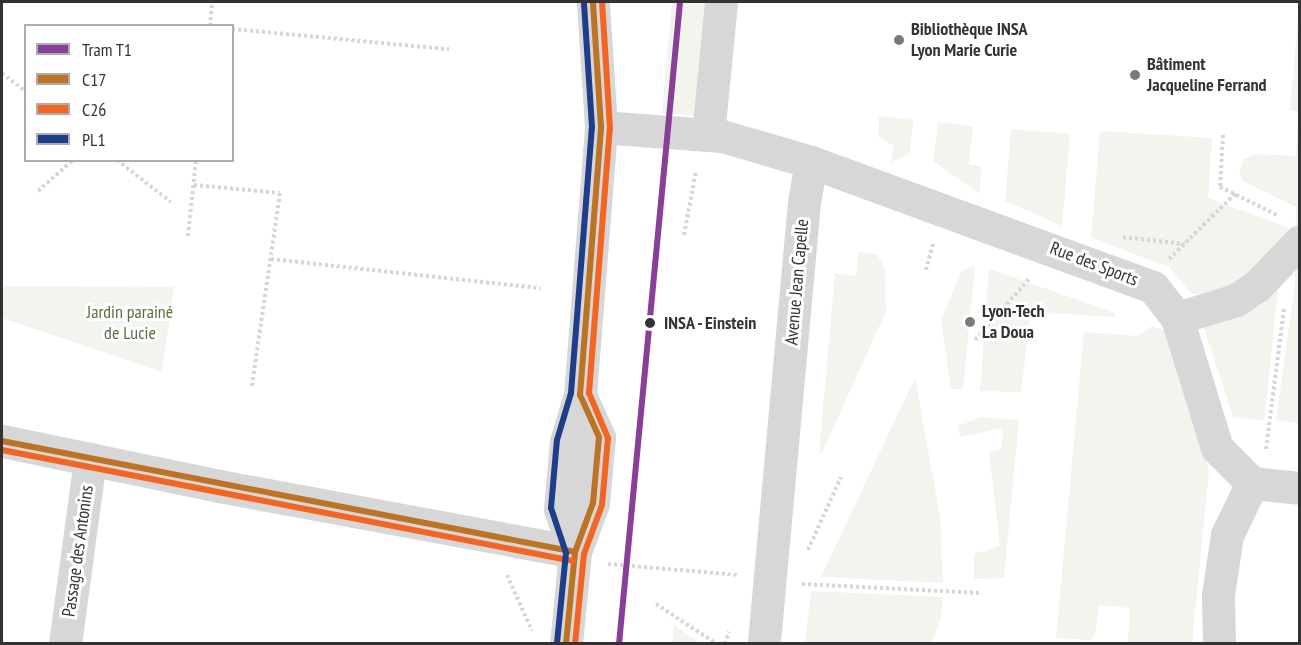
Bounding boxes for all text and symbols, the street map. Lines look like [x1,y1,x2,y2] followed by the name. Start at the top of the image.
[911,19,1028,62] place label: Bibliothèque INSA Lyon Marie Curie
[24,24,234,162] legend
[892,33,906,47] marker: Bibliothèque INSA Lyon Marie Curie
[82,38,132,61] text: Tram T1
[1147,54,1267,97] place label: Bâtiment Jacqueline Ferrand
[82,68,106,91] text: C17
[1128,68,1142,82] marker: Bâtiment Jacqueline Ferrand
[82,98,106,121] text: C26
[82,128,106,151] text: PL1
[781,218,813,346] street label: Avenue Jean Capelle
[1047,237,1141,291] street label: Rue des Sports
[982,301,1045,344] place label: Lyon-Tech La Doua
[87,302,173,344] park label: Jardin parainé de Lucie
[664,312,759,334] place label: INSA - Einstein
[641,314,659,332] marker: INSA - Einstein
[963,315,977,329] marker: Lyon-Tech La Doua
[58,484,98,618] street label: Passage des Antonins

